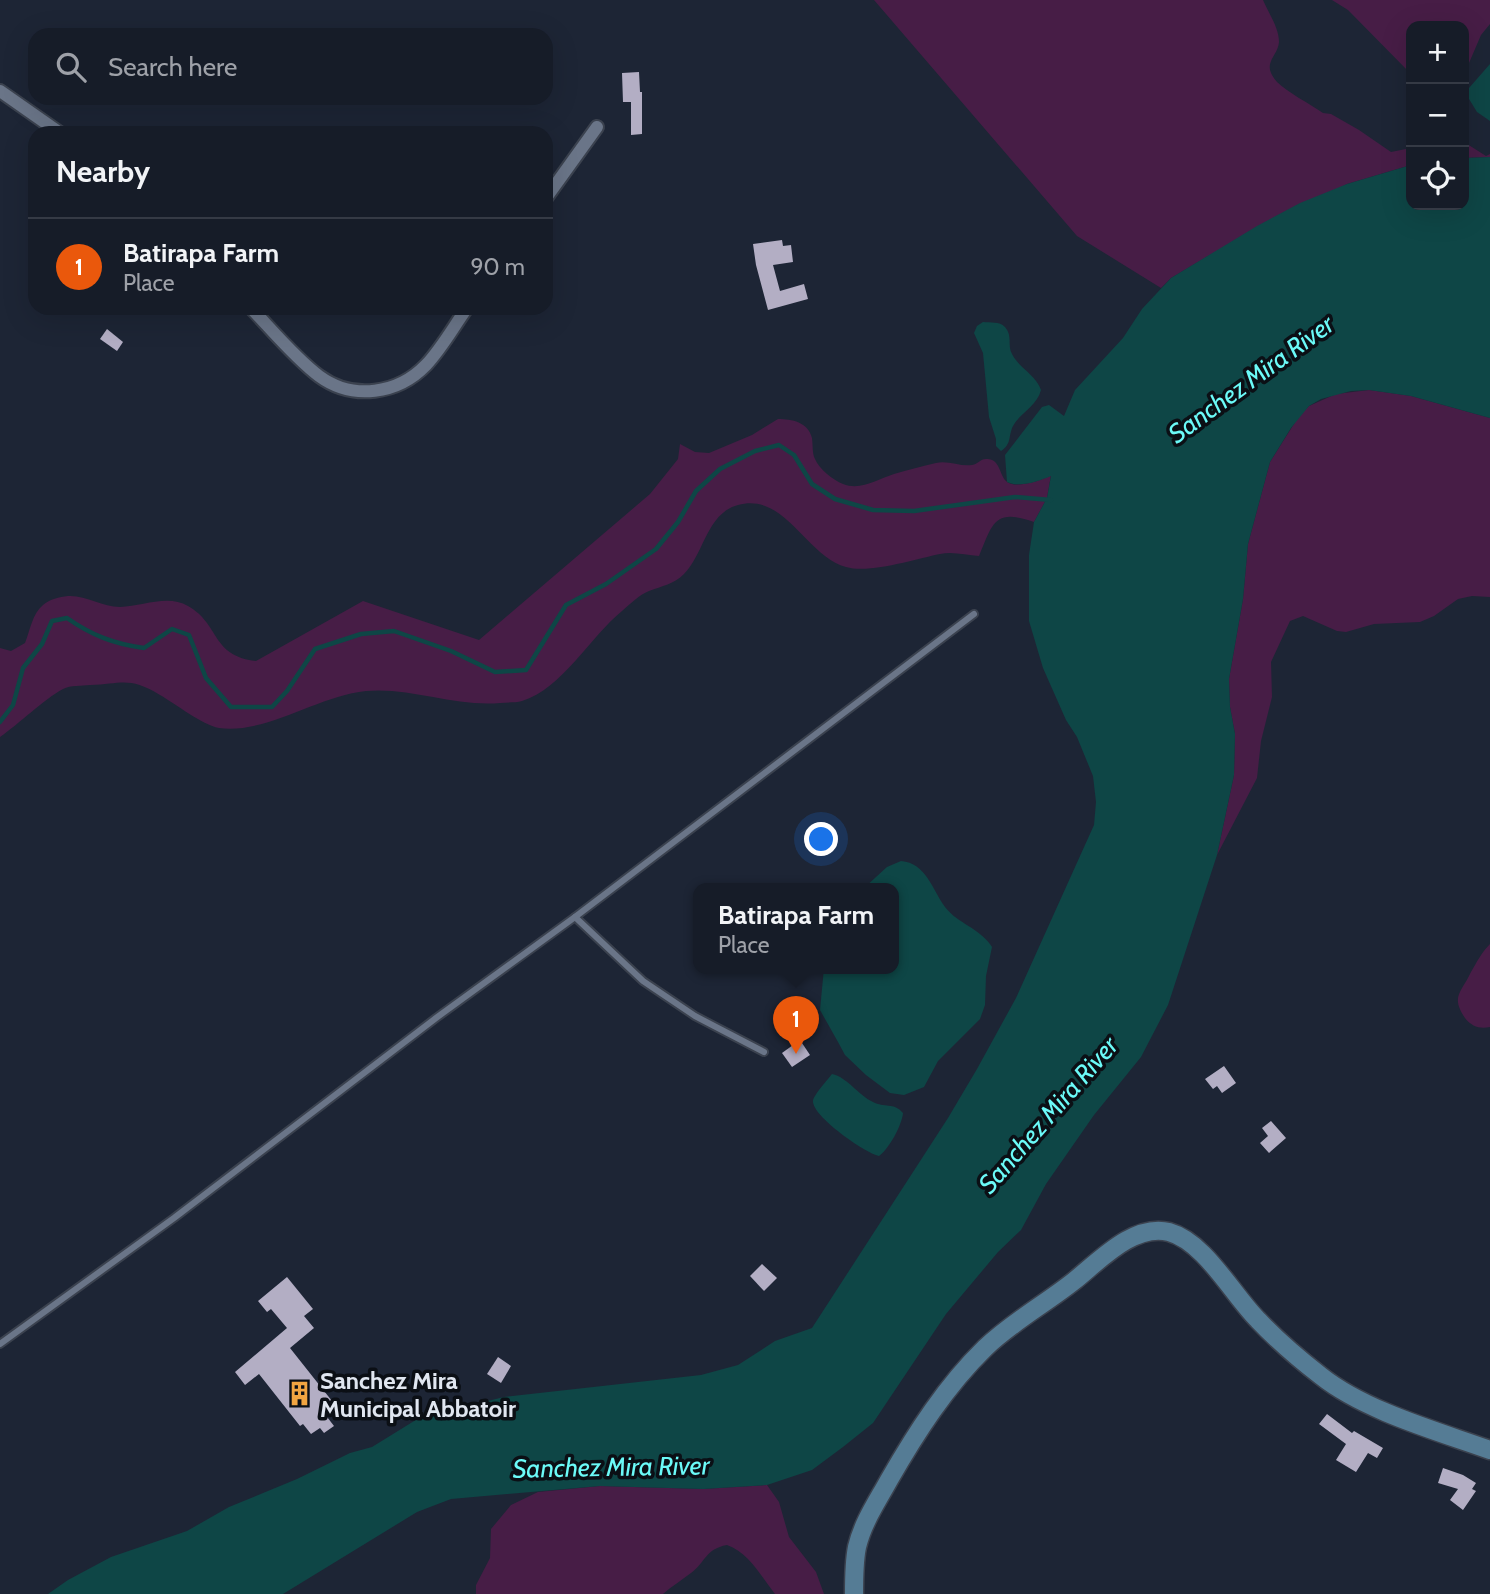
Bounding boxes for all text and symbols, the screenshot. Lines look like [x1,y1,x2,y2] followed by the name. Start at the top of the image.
[1406,21,1469,210] map controls
[1406,21,1469,84] button: +
[28,28,553,105] search box
[52,48,90,86] icon: search
[108,51,237,83] text: Search here
[1406,84,1469,147] button: −
[1406,147,1469,210] button: locate
[56,153,150,190] text: Nearby
[123,237,279,269] text: Batirapa Farm
[75,253,83,281] text: 1
[471,253,525,281] text: 90 m
[123,269,175,297] text: Place
[1162,308,1341,450] water label: Sanchez Mira River
[804,822,838,856] your location
[693,883,899,974] popup
[718,899,874,931] text: Batirapa Farm
[718,931,770,959] text: Place
[773,996,819,1054] pin: 1
[971,1029,1125,1200] water label: Sanchez Mira River
[320,1366,516,1423] place label: Sanchez Mira Municipal Abbatoir
[286,1380,314,1408] building icon: Sanchez Mira Municipal Abbatoir
[512,1449,711,1485] water label: Sanchez Mira River

